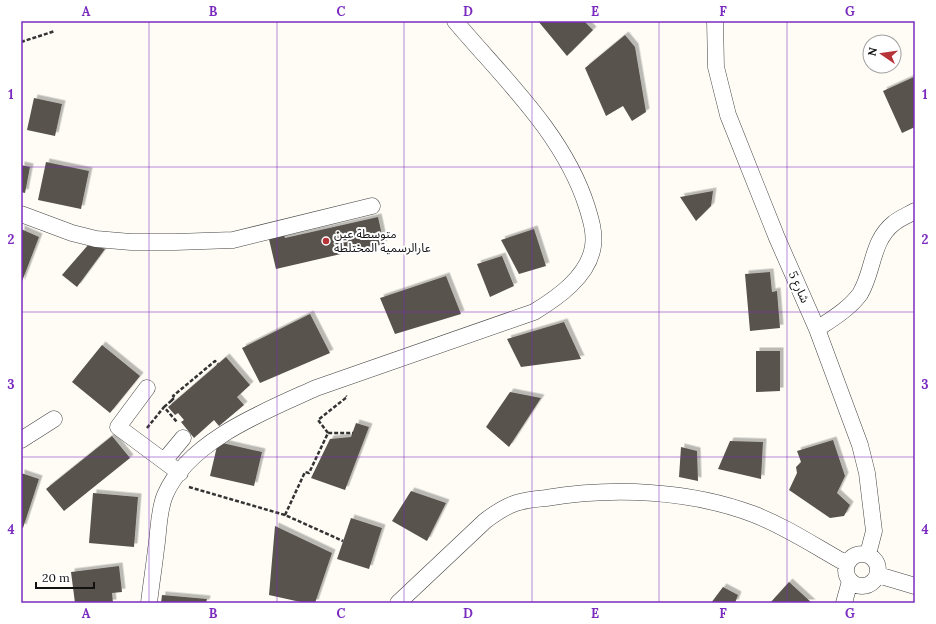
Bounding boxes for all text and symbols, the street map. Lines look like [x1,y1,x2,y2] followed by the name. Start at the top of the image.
[82,3,91,20] text: A
[209,3,218,20] text: B
[337,3,346,20] text: C
[463,3,473,20] text: D
[591,3,599,20] text: E
[719,3,727,20] text: F
[845,3,855,20] text: G
[862,34,902,74] north arrow
[864,46,880,57] text: N
[8,86,14,103] text: 1
[922,86,928,103] text: 1
[334,226,431,255] place label: متوسطة عين عارالرسمية المختلطة
[8,231,15,248] text: 2
[922,231,929,248] text: 2
[321,236,331,246] marker: متوسطة عين عارالرسمية المختلطة
[784,269,813,306] street label: شارع 5
[7,376,15,393] text: 3
[921,376,929,393] text: 3
[7,521,15,538] text: 4
[921,521,929,538] text: 4
[36,564,94,590] scale bar
[42,570,70,585] text: 20 m
[82,605,91,622] text: A
[209,605,218,622] text: B
[337,605,346,622] text: C
[463,605,473,622] text: D
[591,605,599,622] text: E
[719,605,727,622] text: F
[845,605,855,622] text: G

